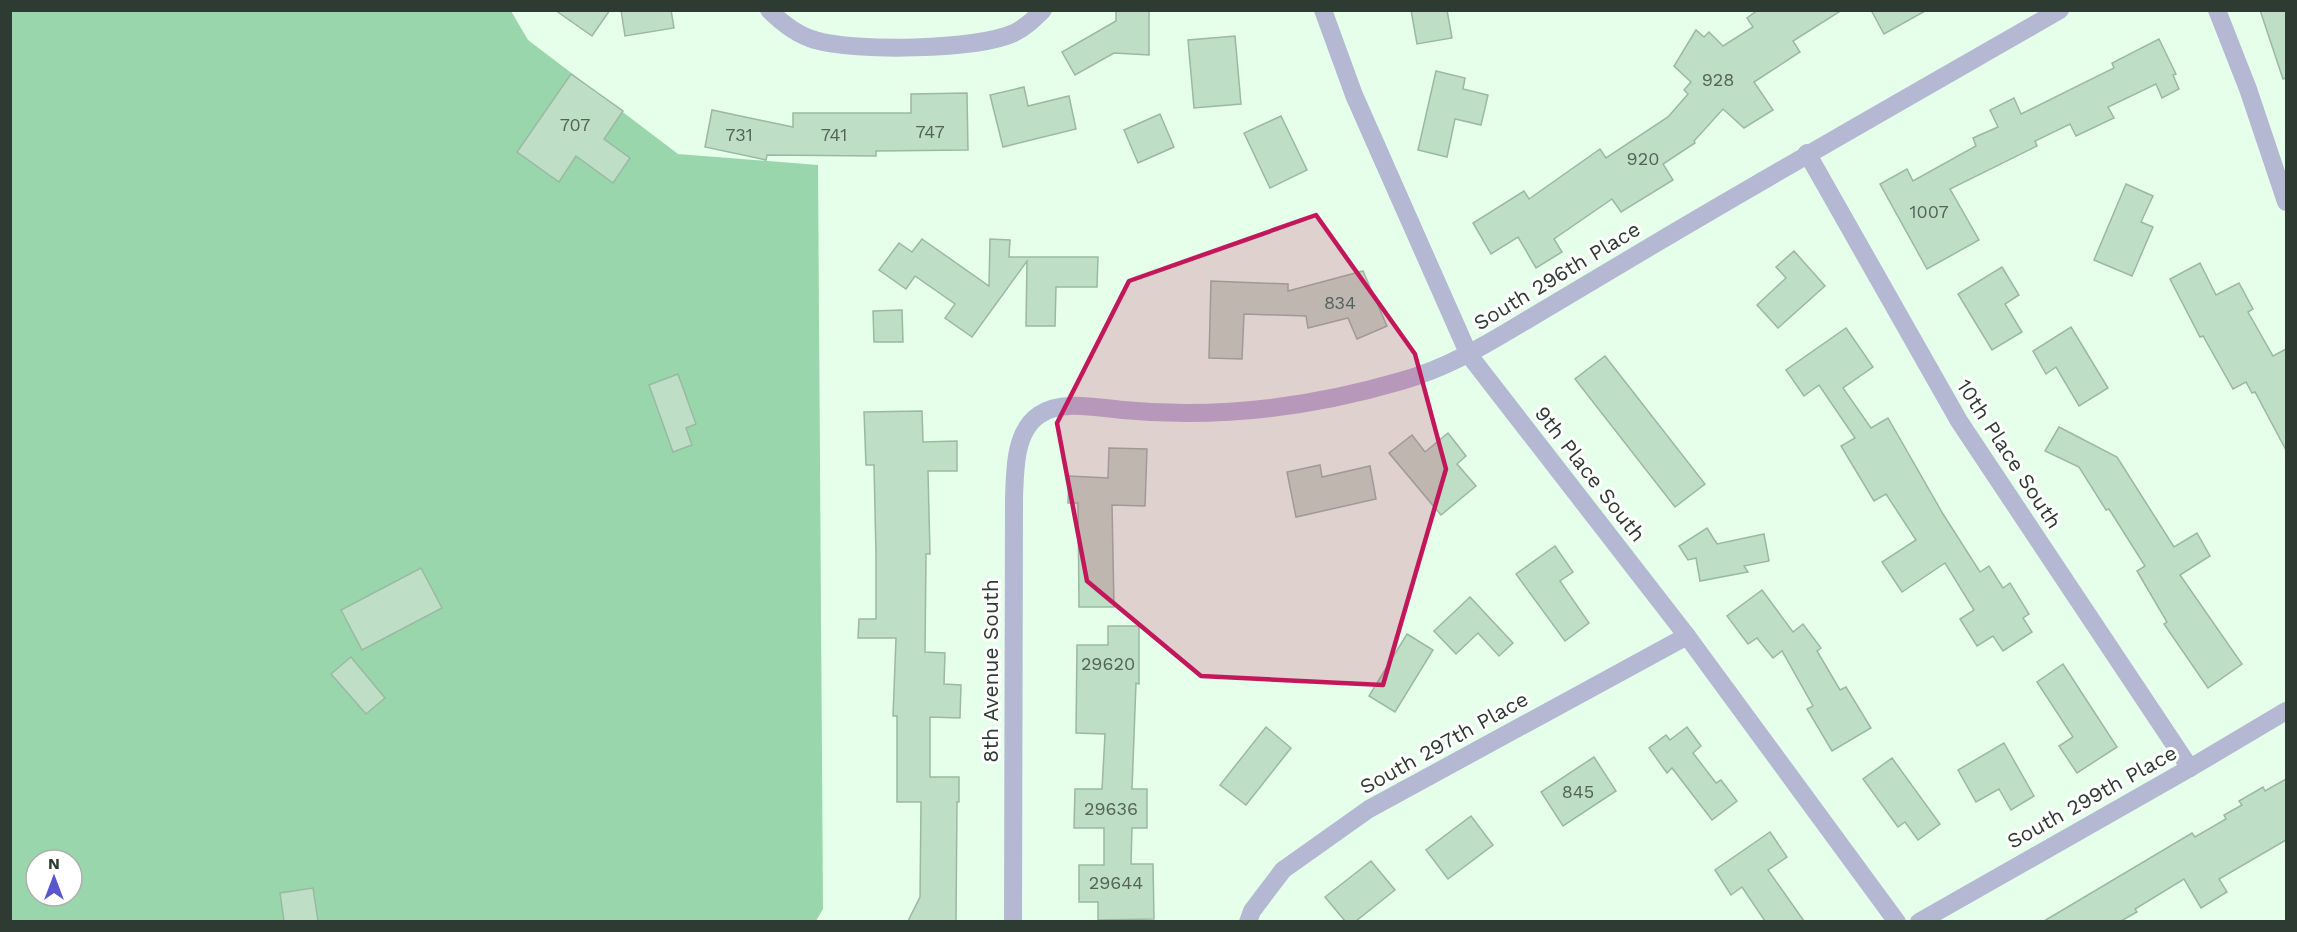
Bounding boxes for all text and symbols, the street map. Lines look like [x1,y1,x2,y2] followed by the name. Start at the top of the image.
[1702,69,1734,90] house number: 928
[560,114,590,135] house number: 707
[915,121,945,142] house number: 747
[725,124,753,145] house number: 731
[821,124,847,145] house number: 741
[1627,148,1659,169] house number: 920
[1909,201,1949,222] house number: 1007
[1469,216,1645,335] street label: South 296th Place
[1324,292,1356,313] house number: 834
[1952,374,2067,533] street label: 10th Place South
[1530,401,1651,546] street label: 9th Place South
[978,579,1003,763] street label: 8th Avenue South
[1081,653,1135,674] house number: 29620
[1355,686,1532,799] street label: South 297th Place
[2003,740,2181,854] street label: South 299th Place
[1562,781,1594,802] house number: 845
[1084,798,1138,819] house number: 29636
[24,848,84,908] north arrow
[48,854,60,873] text: N
[1089,872,1143,893] house number: 29644

